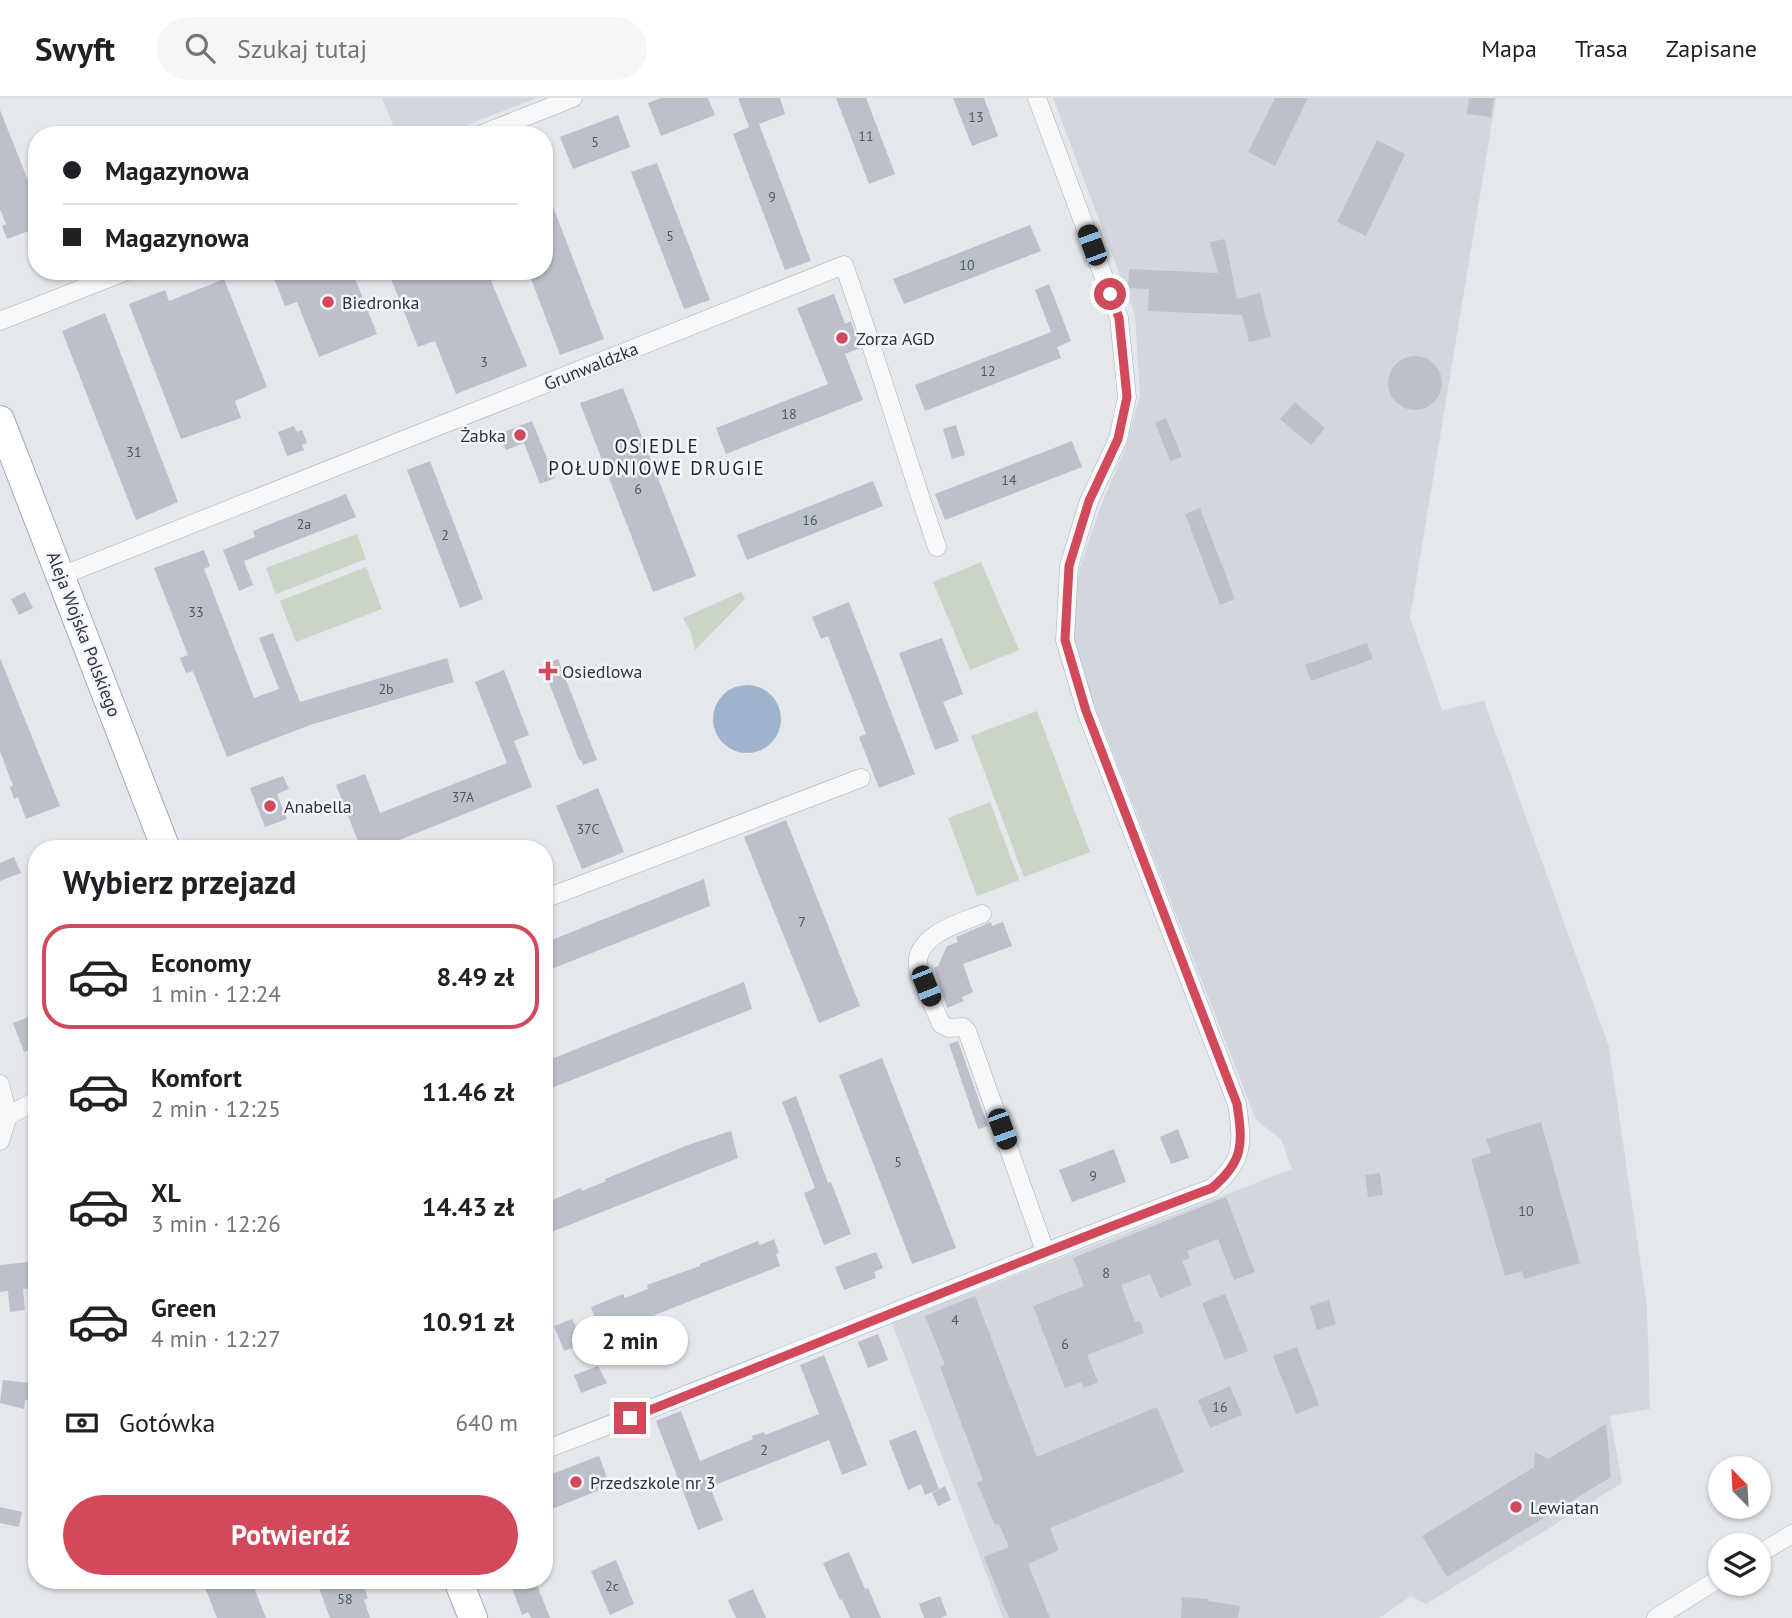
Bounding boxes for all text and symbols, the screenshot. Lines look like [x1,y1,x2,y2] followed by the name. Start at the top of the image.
[157,17,647,80] search box
[35,27,115,70] text: Swyft
[181,29,219,67] icon: search
[237,32,367,65] text: Szukaj tutaj
[1481,33,1537,64] text: Mapa
[1575,33,1628,64] text: Trasa
[1666,33,1757,64] text: Zapisane
[968,108,984,126] house number: 13
[858,127,874,145] house number: 11
[591,133,599,151] house number: 5
[105,154,249,187] text: Magazynowa
[768,188,776,206] house number: 9
[105,221,249,254] text: Magazynowa
[1075,222,1110,268] car
[666,227,674,245] house number: 5
[959,256,975,274] house number: 10
[1094,278,1126,310] route start
[342,291,419,314] place label: Biedronka
[320,294,336,310] marker: Biedronka
[856,327,935,350] place label: Zorza AGD
[834,330,850,346] marker: Zorza AGD
[541,337,641,395] street label: Grunwaldzka
[480,353,488,371] house number: 3
[980,362,996,380] house number: 12
[781,405,797,423] house number: 18
[460,424,506,447] place label: Żabka
[512,427,528,443] marker: Żabka
[548,434,766,480] district label: OSIEDLE POŁUDNIOWE DRUGIE
[126,443,142,461] house number: 31
[1001,471,1017,489] house number: 14
[634,480,642,498] house number: 6
[802,511,818,529] house number: 16
[297,515,311,533] house number: 2a
[441,526,449,544] house number: 2
[42,548,126,720] street label: Aleja Wojska Polskiego
[188,603,204,621] house number: 33
[562,660,642,683] place label: Osiedlowa
[540,663,556,679] marker: Osiedlowa
[378,680,394,698] house number: 2b
[452,788,475,806] house number: 37A
[284,795,352,818] place label: Anabella
[262,798,278,814] marker: Anabella
[576,820,600,838] house number: 37C
[63,861,296,903] text: Wybierz przejazd
[798,913,806,931] house number: 7
[67,945,130,1008] icon: car
[151,946,251,979] text: Economy
[437,960,514,993] text: 8.49 zł
[909,963,944,1009] car
[151,979,281,1008] text: 1 min · 12:24
[67,1060,130,1123] icon: car
[151,1061,242,1094] text: Komfort
[422,1075,514,1108] text: 11.46 zł
[151,1094,281,1123] text: 2 min · 12:25
[985,1106,1020,1152] car
[894,1153,902,1171] house number: 5
[1089,1167,1097,1185] house number: 9
[67,1175,130,1238] icon: car
[151,1176,181,1209] text: XL
[422,1190,514,1223] text: 14.43 zł
[1518,1202,1534,1220] house number: 10
[151,1209,281,1238] text: 3 min · 12:26
[1102,1264,1110,1282] house number: 8
[67,1290,130,1353] icon: car
[151,1291,216,1324] text: Green
[422,1305,514,1338] text: 10.91 zł
[951,1311,959,1329] house number: 4
[572,1316,688,1366] callout: 2 min
[151,1324,281,1353] text: 4 min · 12:27
[602,1326,658,1355] text: 2 min
[1061,1335,1069,1353] house number: 6
[1212,1398,1228,1416] house number: 16
[614,1402,646,1434] route end
[63,1404,101,1442] icon: cash
[119,1406,216,1439] text: Gotówka
[456,1408,518,1437] text: 640 m
[760,1441,768,1459] house number: 2
[1708,1456,1771,1519] north arrow
[1708,1456,1771,1596] map controls
[590,1471,716,1494] place label: Przedszkole nr 3
[568,1474,584,1490] marker: Przedszkole nr 3
[63,1495,518,1575] button: Potwierdź
[1530,1496,1599,1519] place label: Lewiatan
[1508,1499,1524,1515] marker: Lewiatan
[1708,1533,1771,1596] button: layers
[605,1577,619,1595] house number: 2c
[337,1590,353,1608] house number: 58

